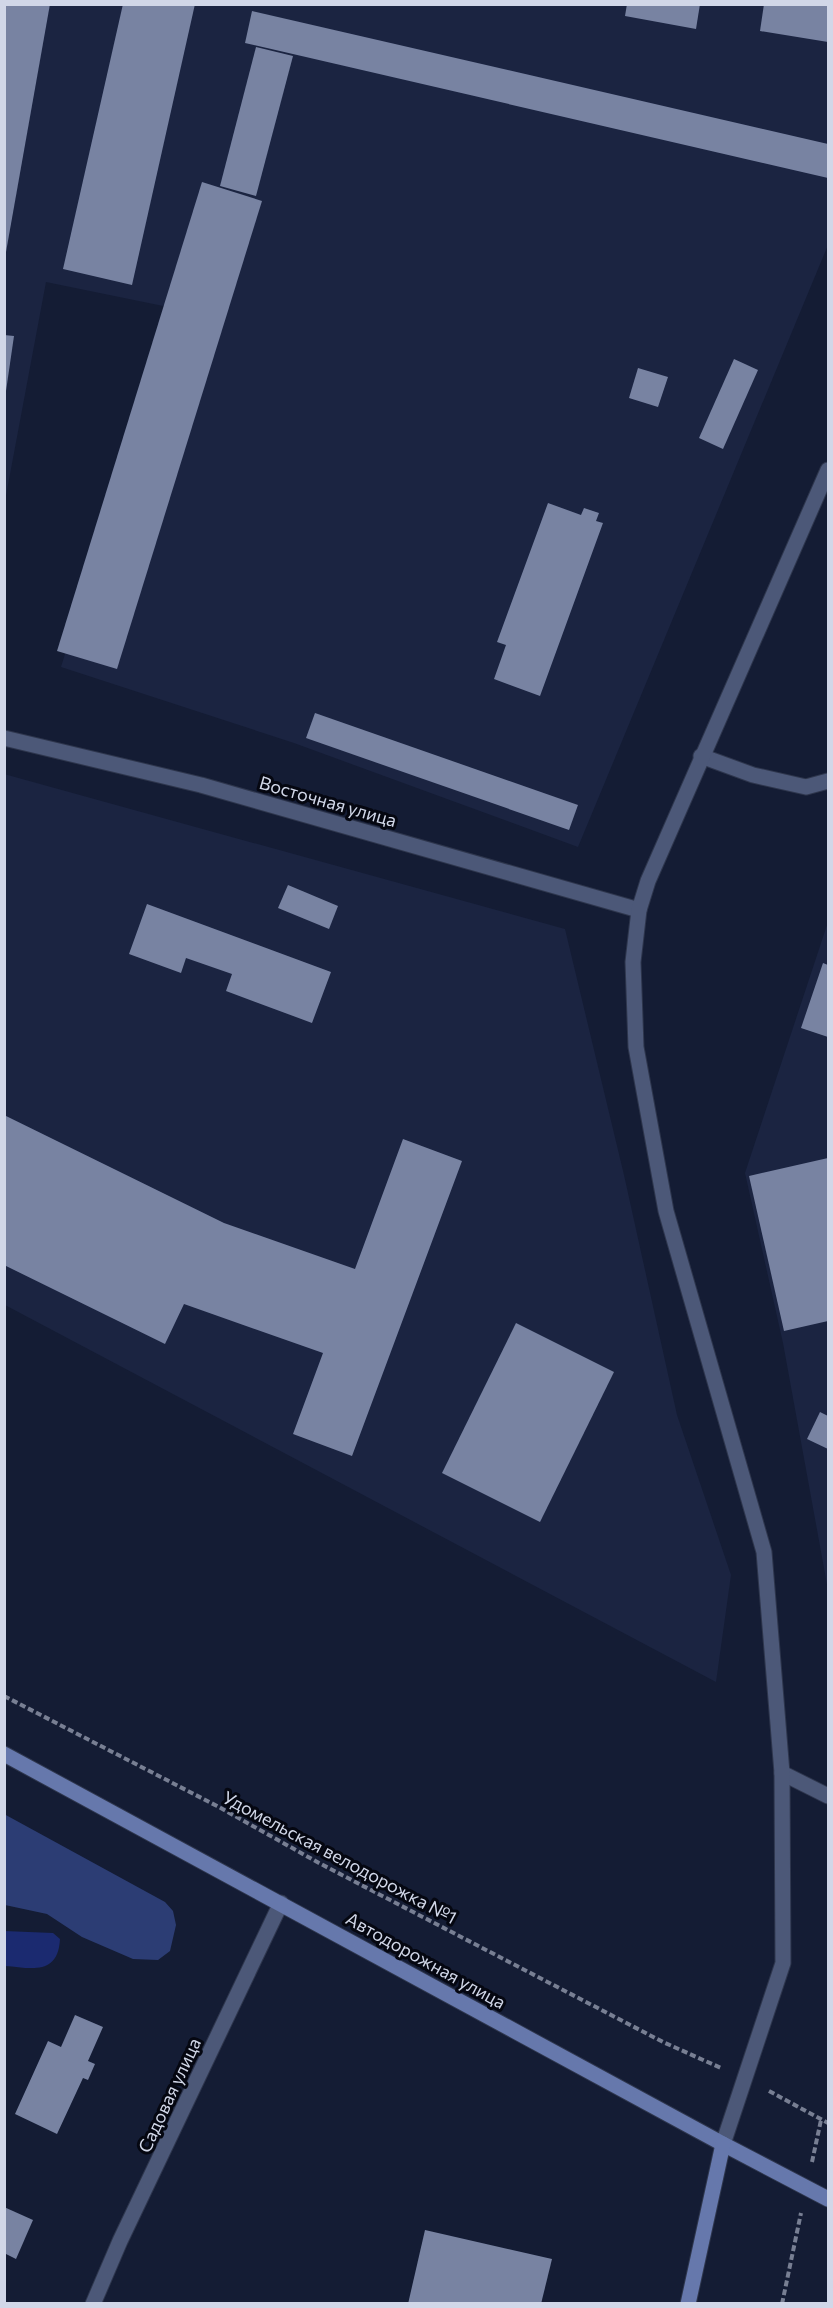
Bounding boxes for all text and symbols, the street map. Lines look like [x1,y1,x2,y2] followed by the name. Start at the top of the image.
[257,771,399,831] street label: Восточная улица
[219,1786,461,1928] street label: Удомельская велодорожка №1
[342,1907,510,2013] street label: Автодорожная улица
[133,2034,205,2156] street label: Садовая улица

